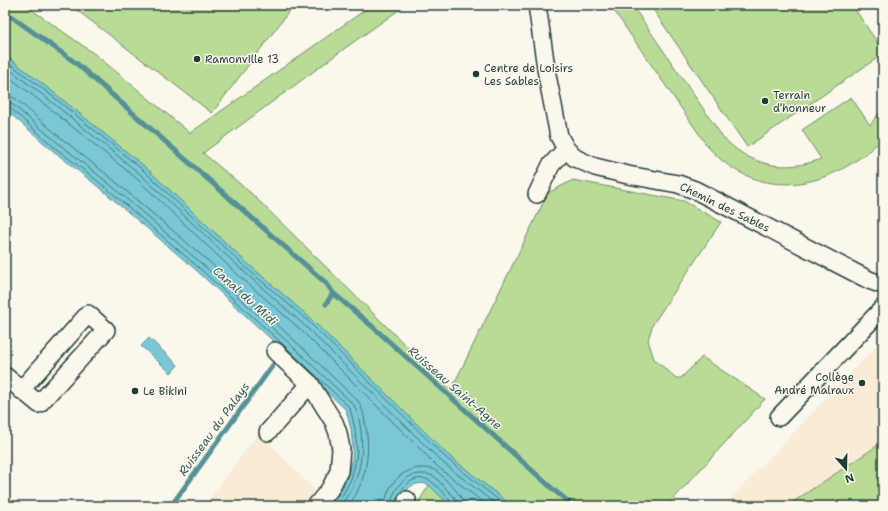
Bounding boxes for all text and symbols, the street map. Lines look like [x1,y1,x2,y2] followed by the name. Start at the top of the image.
[205,52,279,67] place label: Ramonville 13
[192,54,202,64] marker: Ramonville 13
[484,61,573,89] place label: Centre de Loisirs Les Sables
[471,69,481,79] marker: Centre de Loisirs Les Sables
[773,88,826,116] place label: Terrain d'honneur
[760,96,770,106] marker: Terrain d'honneur
[677,179,772,236] street label: Chemin des Sables
[209,263,281,330] water label: Canal du Midi
[405,343,506,433] water label: Ruisseau Saint-Agne
[774,370,854,398] place label: Collège André Malraux
[857,378,867,388] marker: Collège André Malraux
[175,379,253,479] water label: Ruisseau du Palays
[143,384,187,399] place label: Le Bikini
[130,386,140,396] marker: Le Bikini
[826,449,866,489] north arrow
[842,469,856,487] text: N

